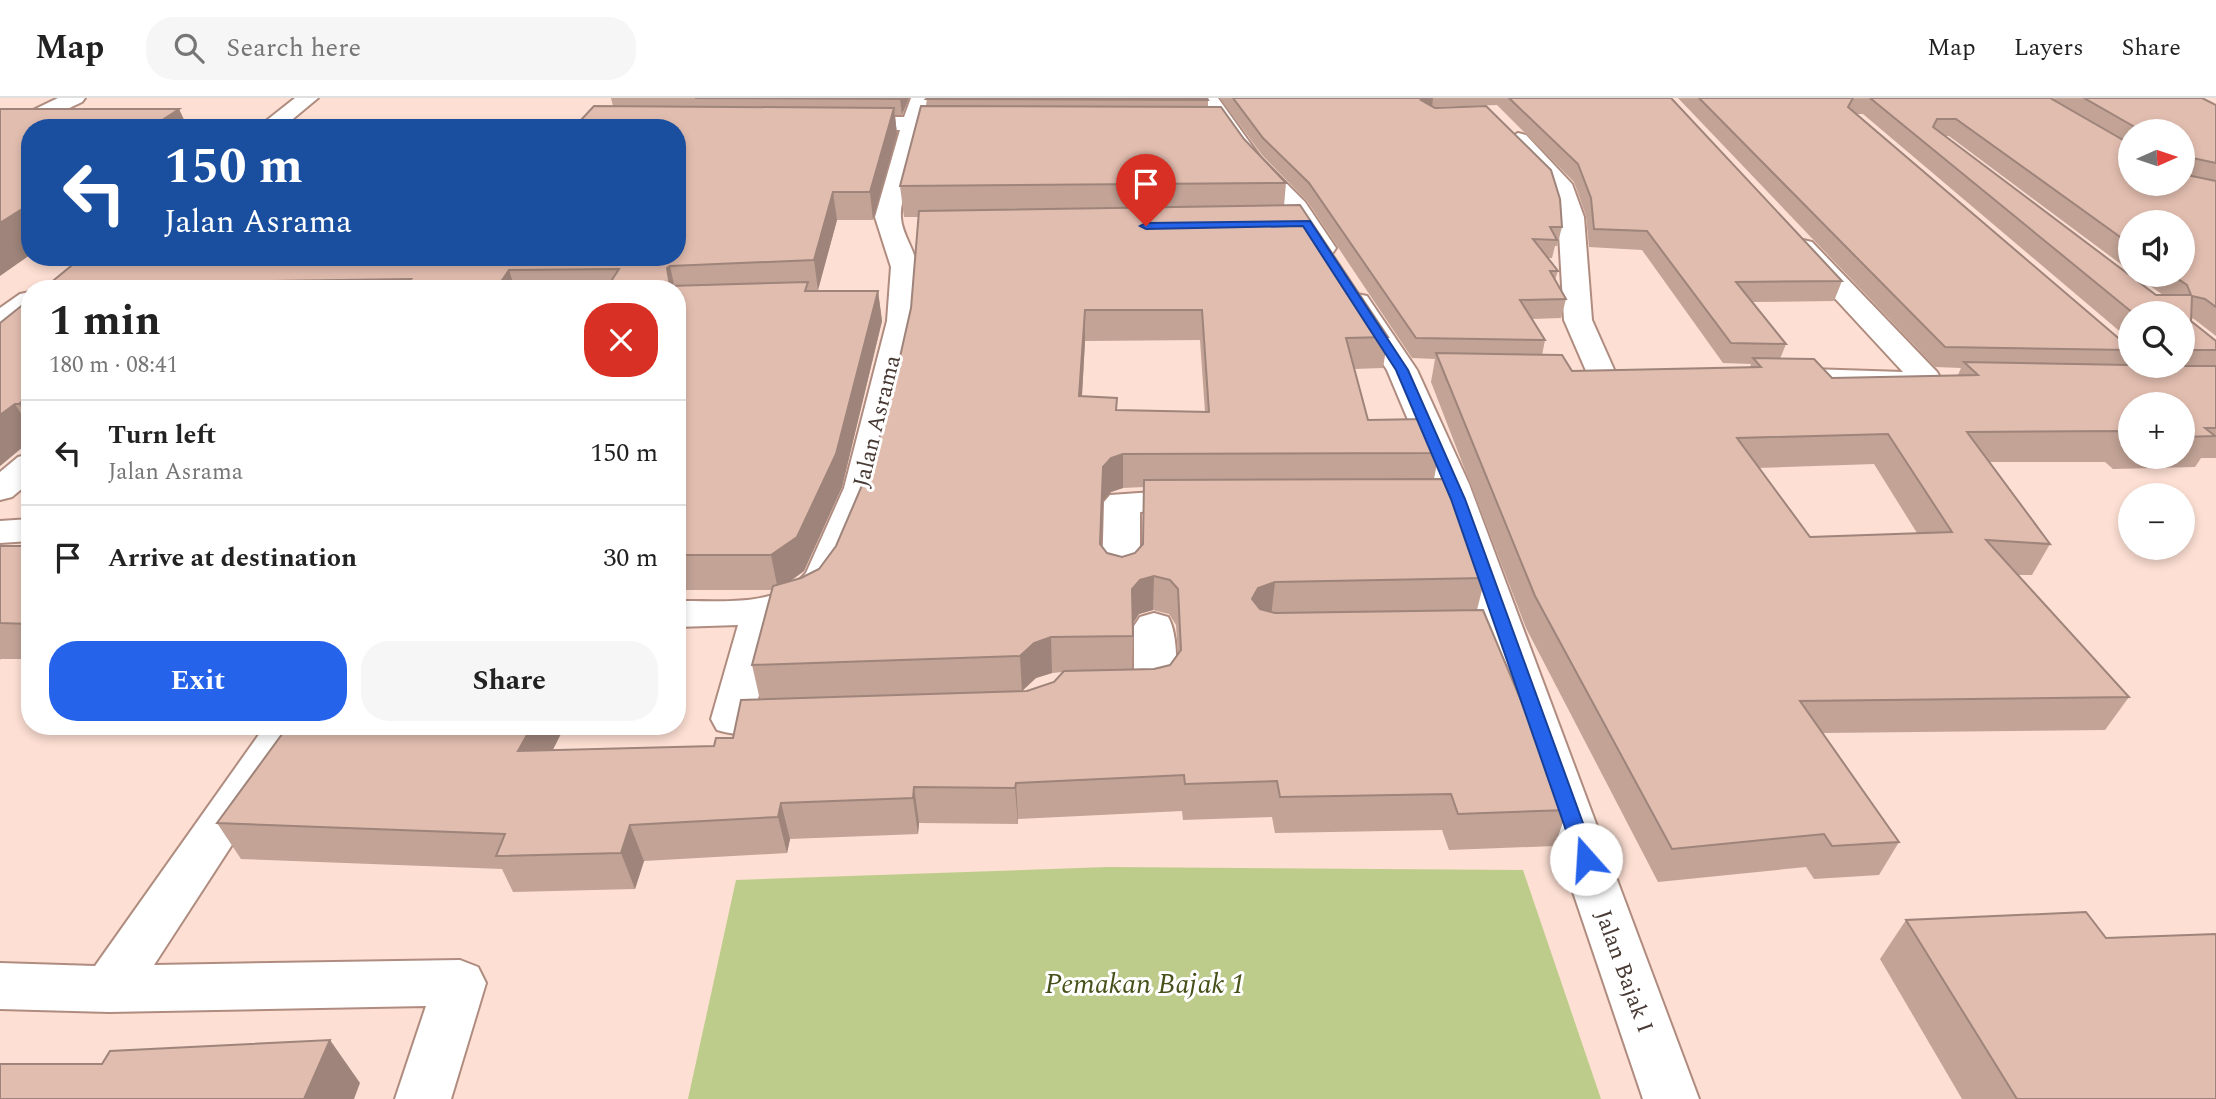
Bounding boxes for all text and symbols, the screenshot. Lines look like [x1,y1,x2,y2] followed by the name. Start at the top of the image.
[146,17,636,80] search box
[35,23,104,73] text: Map
[226,28,361,68] text: Search here
[170,29,208,67] icon: search
[1927,30,1976,66] text: Map
[2014,30,2084,66] text: Layers
[2122,30,2181,66] text: Share
[2118,119,2194,196] north arrow
[2118,119,2195,560] map controls
[164,130,303,205] text: 150 m
[49,147,140,238] icon: left
[1116,154,1176,226] pin
[1127,165,1165,203] icon: arrive
[164,198,352,247] text: Jalan Asrama
[2118,210,2195,287] button: sound
[49,290,161,353] text: 1 min
[2118,301,2195,378] button: search
[584,303,658,377] button: close
[49,348,178,383] text: 180 m · 08:41
[844,352,911,491] street label: Jalan Asrama
[2118,392,2195,469] button: +
[108,415,216,455] text: Turn left
[590,433,658,473] text: 150 m
[49,434,87,472] icon: left
[108,455,243,490] text: Jalan Asrama
[2118,483,2195,560] button: −
[108,538,357,578] text: Arrive at destination
[603,538,658,578] text: 30 m
[49,539,87,577] icon: arrive
[49,641,347,721] button: Exit
[361,641,658,721] button: Share
[1549,822,1623,896] position arrow
[1585,905,1662,1038] street label: Jalan Bajak I
[1045,963,1245,1006] park label: Pemakan Bajak 1

